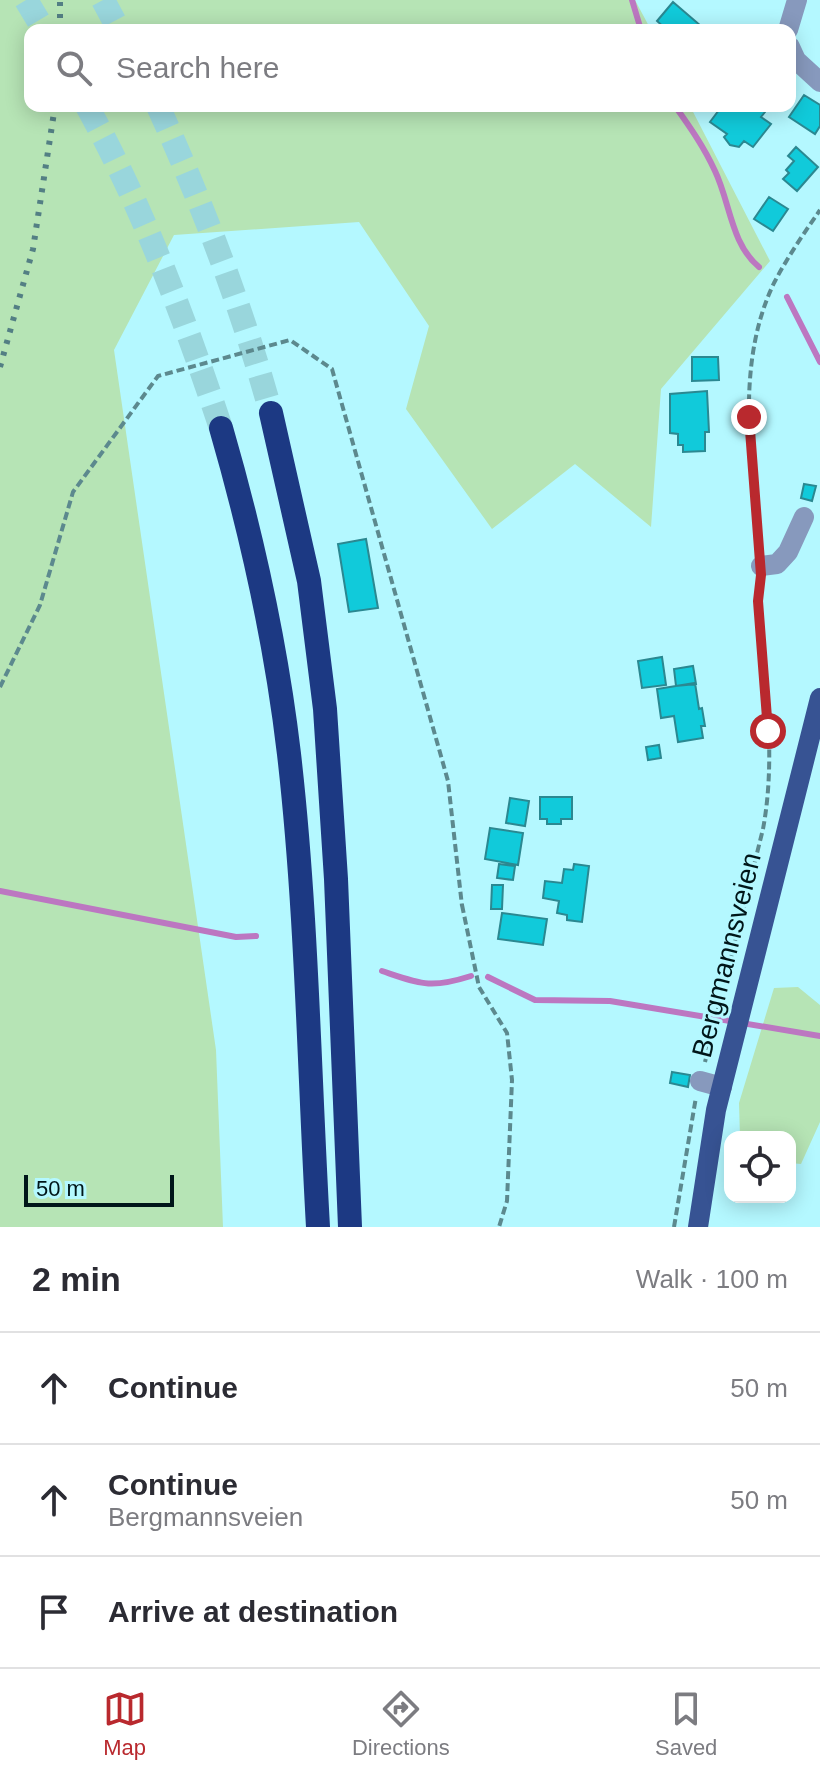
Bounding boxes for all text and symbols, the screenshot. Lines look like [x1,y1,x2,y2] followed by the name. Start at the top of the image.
[24,24,796,112] search box
[52,46,96,90] icon: search
[116,51,279,84] text: Search here
[731,399,767,435] route end
[750,713,786,749] route start
[686,849,767,1061] street label: Bergmannsveien
[724,1131,796,1203] map controls
[724,1131,796,1203] button: locate
[24,1171,174,1207] scale bar
[36,1176,85,1201] text: 50 m
[32,1260,121,1298] text: 2 min
[636,1264,788,1294] text: Walk · 100 m
[32,1366,76,1410] icon: ahead
[108,1371,238,1404] text: Continue
[730,1373,788,1403] text: 50 m
[108,1468,238,1501] text: Continue
[32,1478,76,1522] icon: ahead
[730,1485,788,1515] text: 50 m
[108,1502,303,1532] text: Bergmannsveien
[32,1590,76,1634] icon: arrive
[108,1595,398,1628] text: Arrive at destination
[103,1687,147,1761] tab: Map
[352,1687,450,1761] tab: Directions
[655,1687,717,1761] tab: Saved

